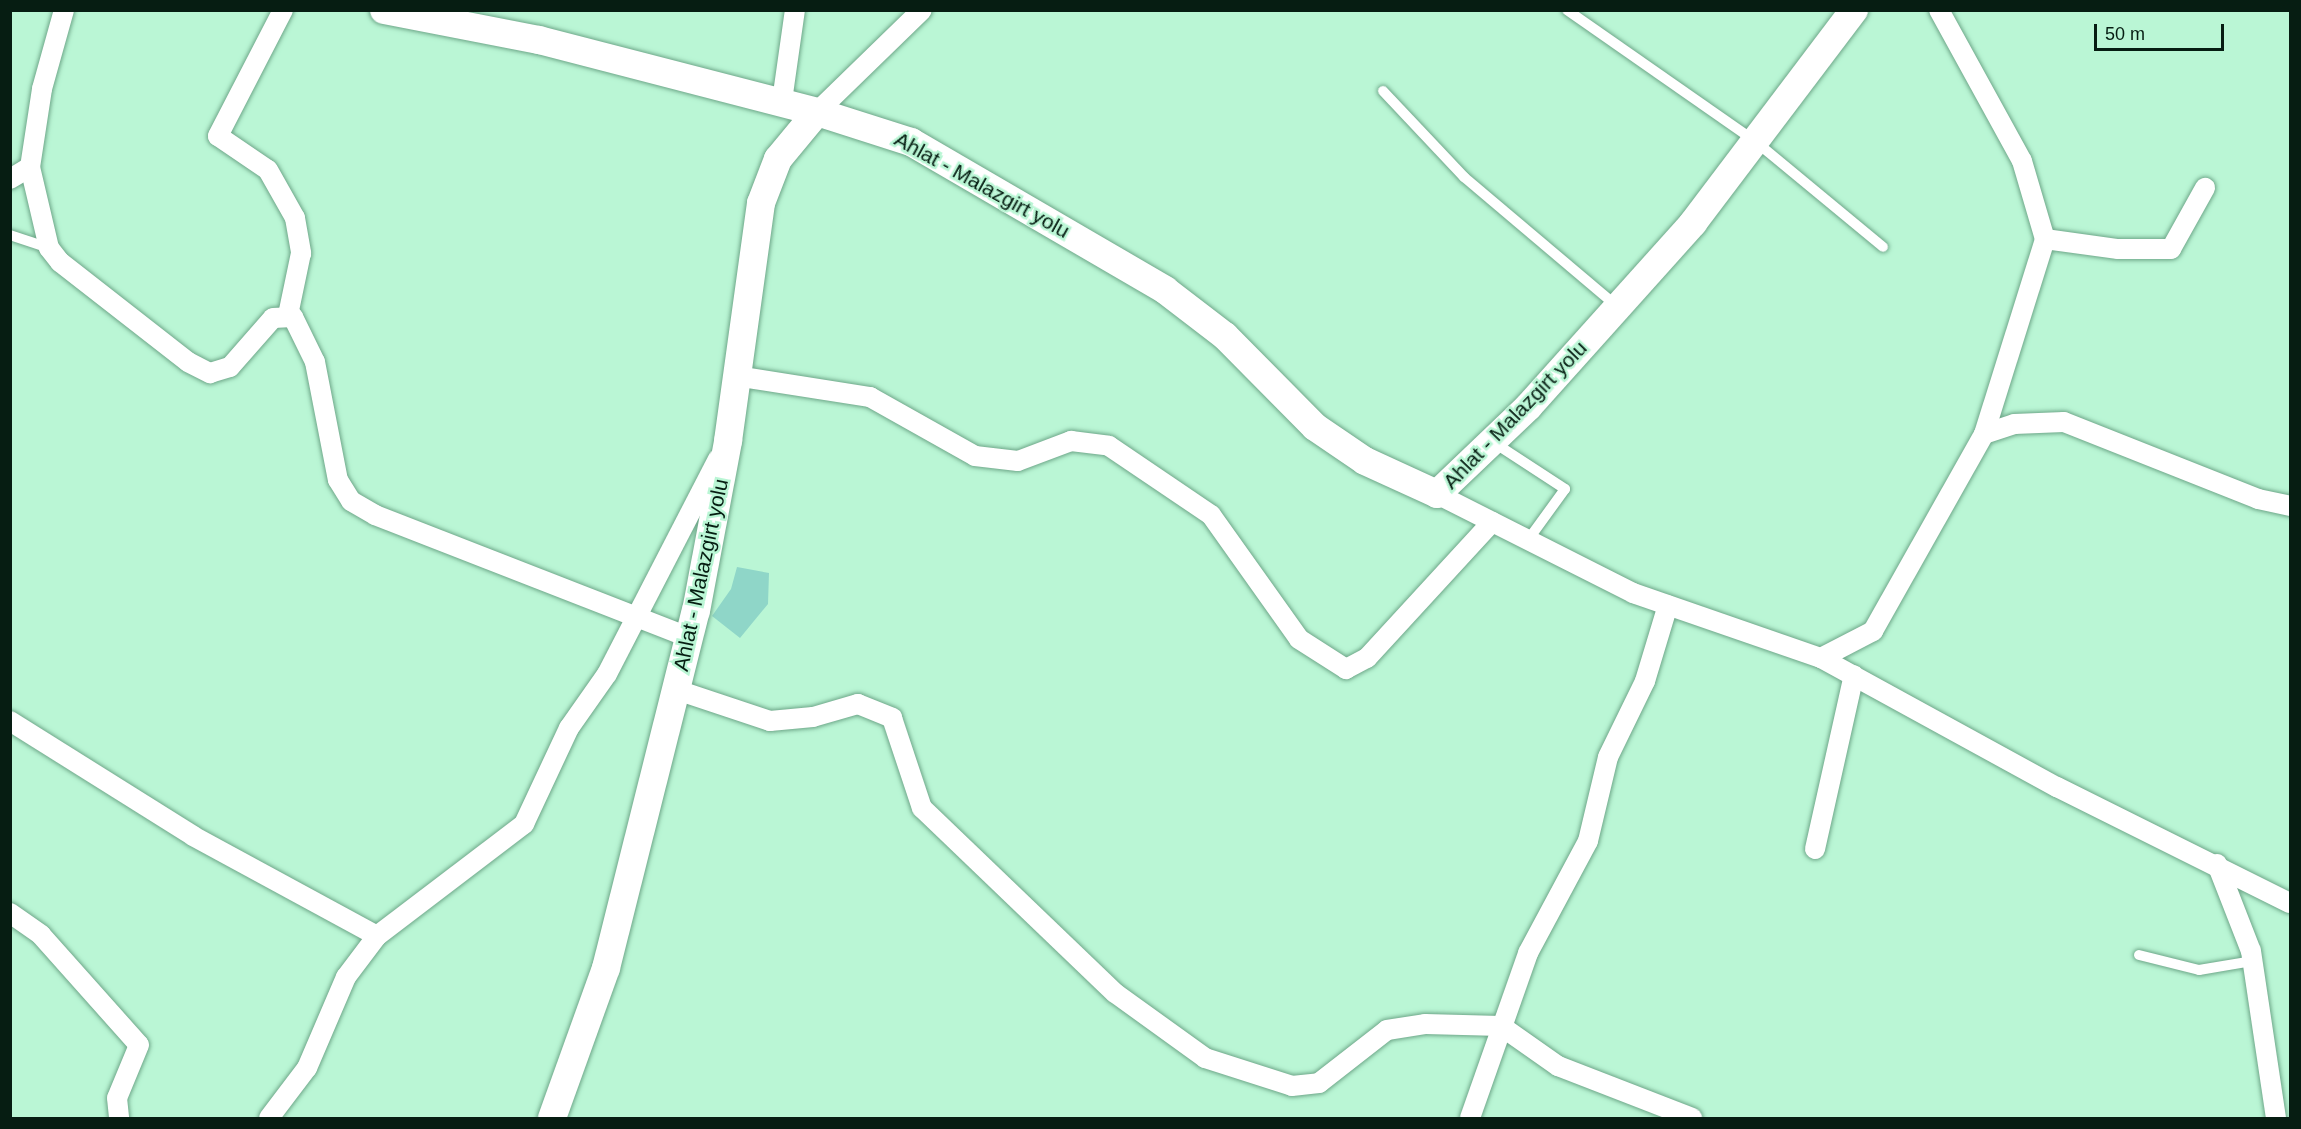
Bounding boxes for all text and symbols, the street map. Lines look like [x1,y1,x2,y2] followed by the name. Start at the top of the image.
[2097,12,2228,50] scale bar
[2105,24,2145,44] text: 50 m
[890,126,1074,244] street label: Ahlat - Malazgirt yolu
[1438,336,1592,494] street label: Ahlat - Malazgirt yolu
[668,476,734,674] street label: Ahlat - Malazgirt yolu

